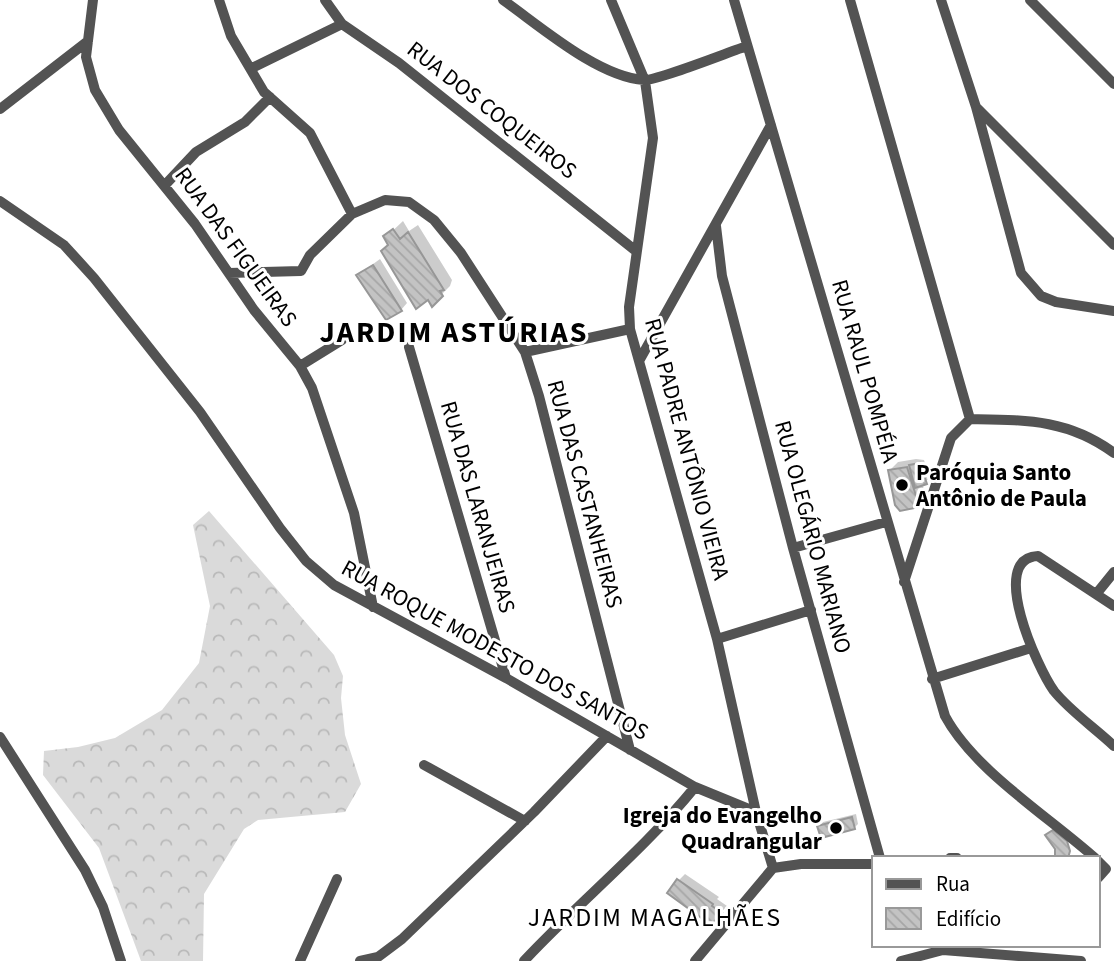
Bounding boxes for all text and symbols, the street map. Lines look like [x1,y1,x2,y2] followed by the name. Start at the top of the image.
[400,33,584,187] street label: RUA DOS COQUEIROS
[167,160,305,334] street label: RUA DAS FIGUEIRAS
[823,276,907,467] street label: RUA RAUL POMPÉIA
[320,311,588,354] district label: JARDIM ASTÚRIAS
[636,314,738,584] street label: RUA PADRE ANTÔNIO VIEIRA
[539,376,631,612] street label: RUA DAS CASTANHEIRAS
[432,397,524,617] street label: RUA DAS LARANJEIRAS
[766,417,860,657] street label: RUA OLEGÁRIO MARIANO
[915,456,1087,515] place label: Paróquia Santo Antônio de Paula
[894,477,910,493] marker: Paróquia Santo Antônio de Paula
[335,551,655,749] street label: RUA ROQUE MODESTO DOS SANTOS
[623,799,823,858] place label: Igreja do Evangelho Quadrangular
[828,820,844,836] marker: Igreja do Evangelho Quadrangular
[872,856,1100,947] legend
[936,869,970,899] text: Rua
[528,899,782,936] district label: JARDIM MAGALHÃES
[936,904,1001,934] text: Edifício

